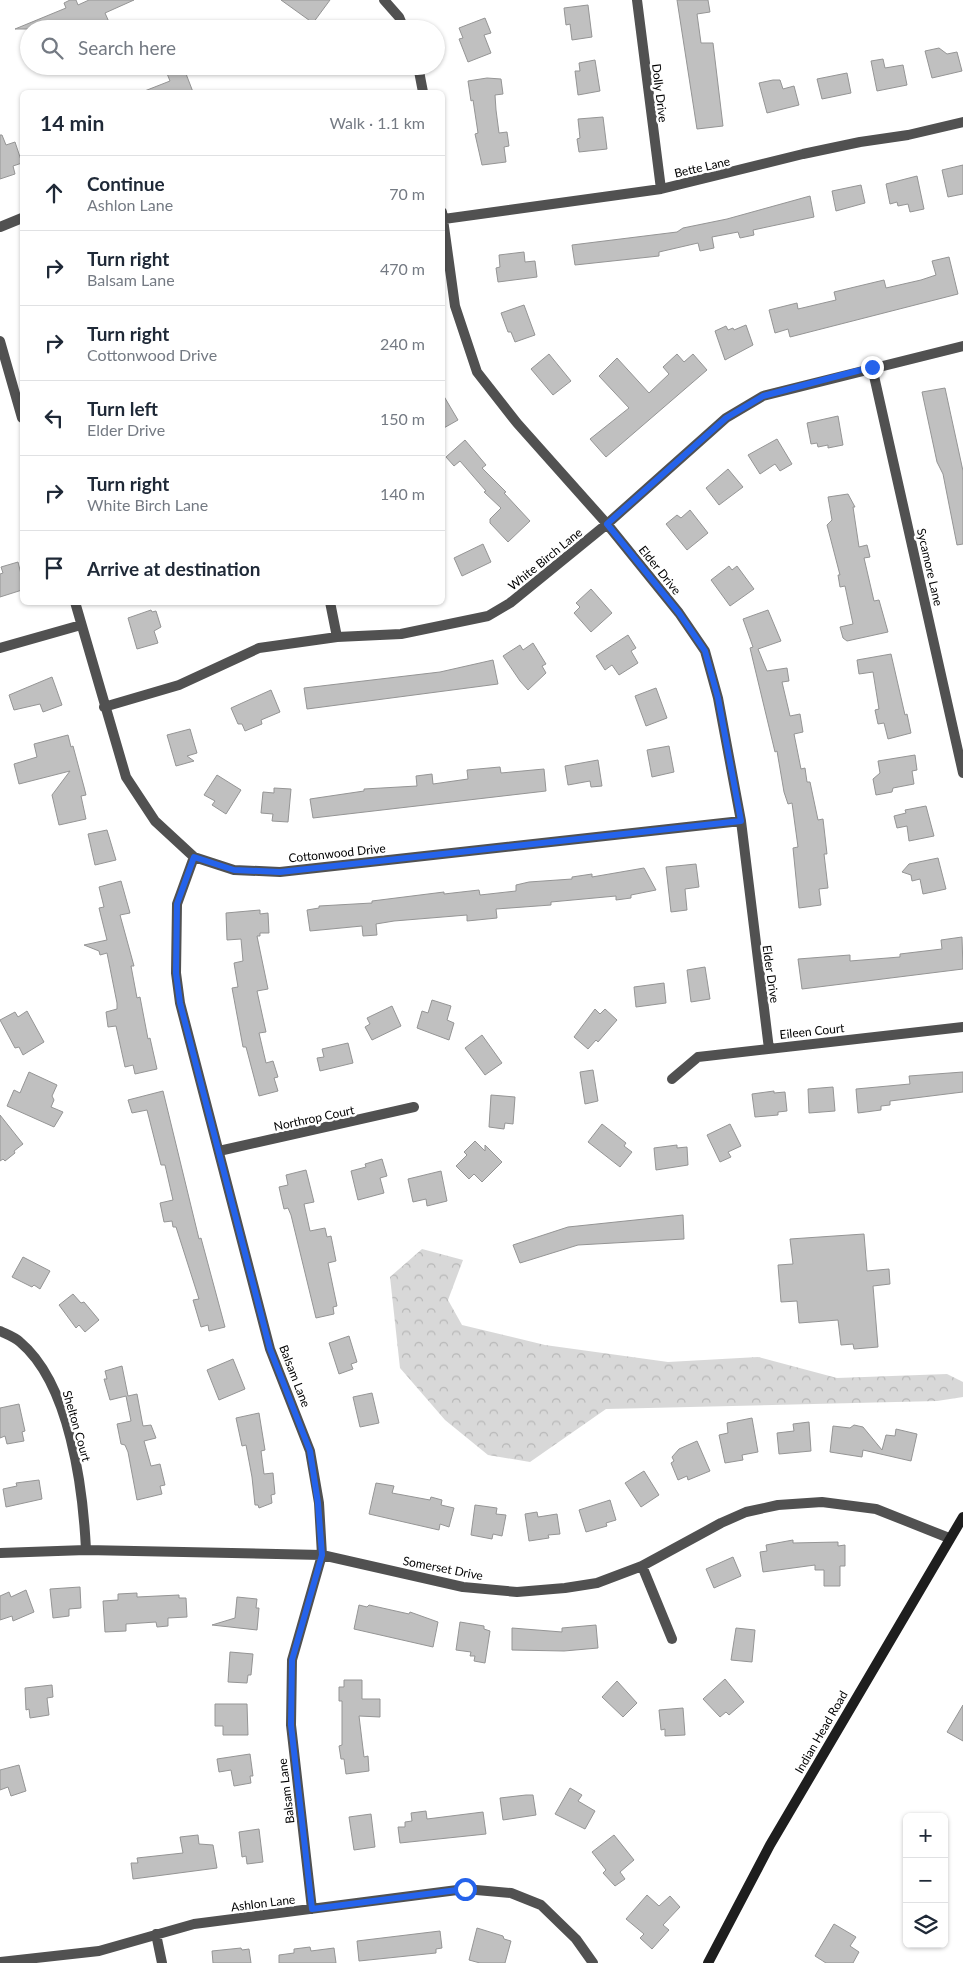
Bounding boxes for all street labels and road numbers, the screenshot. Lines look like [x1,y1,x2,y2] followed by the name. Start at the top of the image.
[649,63,671,123] street label: Dolly Drive
[673,153,731,181] street label: Bette Lane
[505,525,585,593] street label: White Birch Lane
[914,527,946,607] street label: Sycamore Lane
[636,543,684,597] street label: Elder Drive
[288,840,386,866] street label: Cottonwood Drive
[759,944,783,1004] street label: Elder Drive
[779,1020,846,1042] street label: Eileen Court
[272,1102,356,1134] street label: Northrop Court
[276,1343,314,1409] street label: Balsam Lane
[60,1389,94,1464] street label: Shelton Court
[402,1553,484,1583] street label: Somerset Drive
[791,1688,851,1776] street label: Indian Head Road
[275,1757,297,1825] street label: Balsam Lane
[230,1892,296,1914] street label: Ashlon Lane

